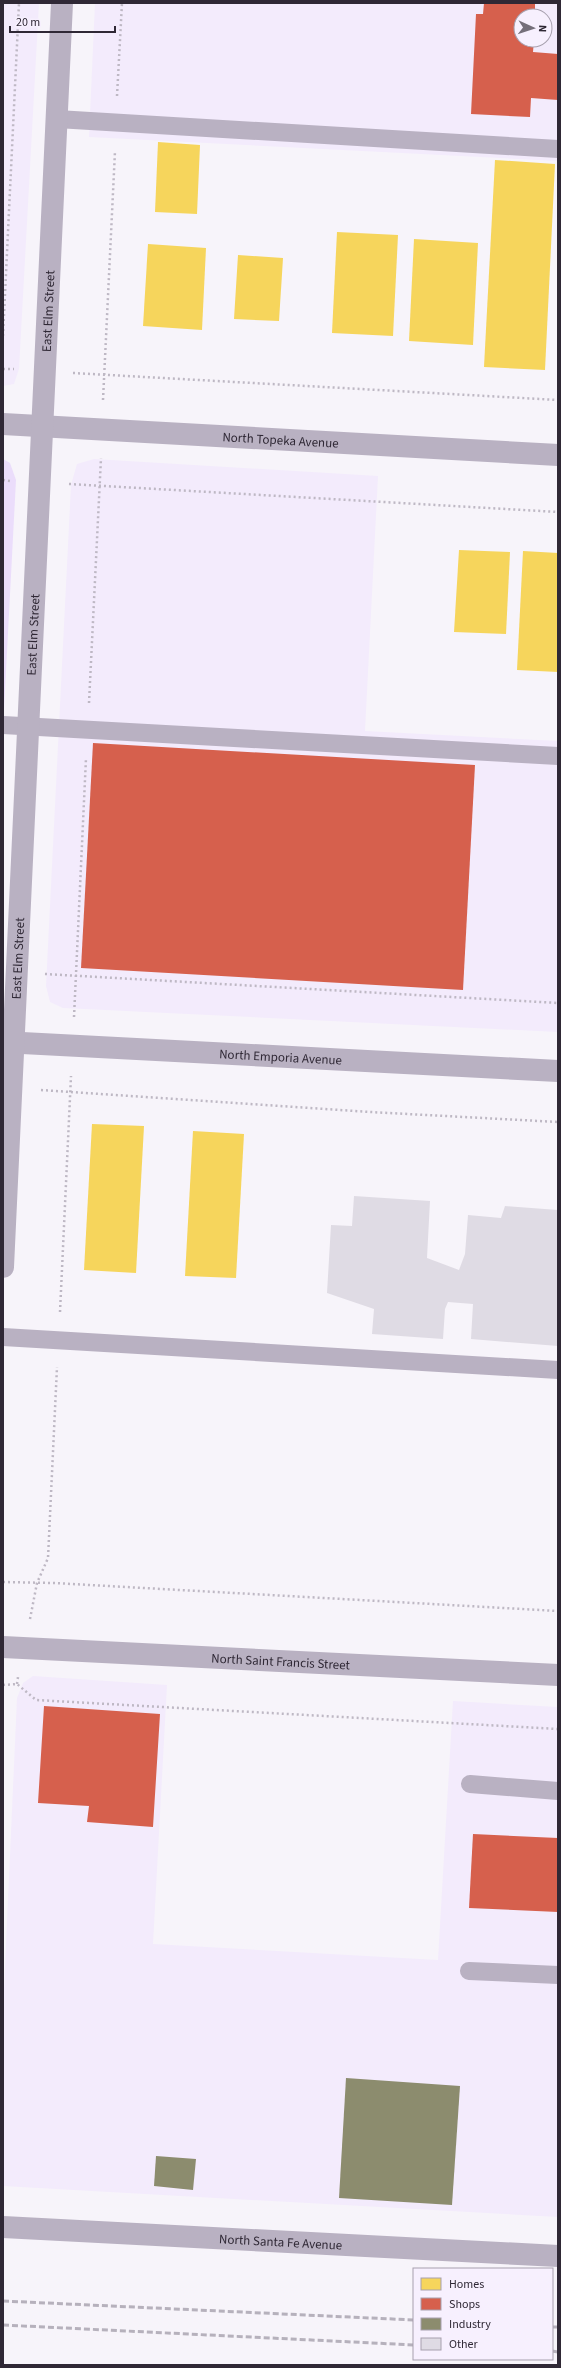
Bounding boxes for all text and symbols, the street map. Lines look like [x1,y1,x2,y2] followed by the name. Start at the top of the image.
[10,8,115,34] scale bar
[513,8,553,48] north arrow
[16,14,40,31] text: 20 m
[535,24,550,33] text: N
[38,269,60,352] street label: East Elm Street
[222,428,339,453] street label: North Topeka Avenue
[23,593,44,676] street label: East Elm Street
[8,917,29,1000] street label: East Elm Street
[219,1045,342,1070] street label: North Emporia Avenue
[211,1650,351,1675] street label: North Saint Francis Street
[218,2230,343,2255] street label: North Santa Fe Avenue
[413,2268,553,2360] legend
[449,2276,484,2293] text: Homes
[449,2296,480,2313] text: Shops
[449,2316,491,2333] text: Industry
[449,2336,479,2353] text: Other

